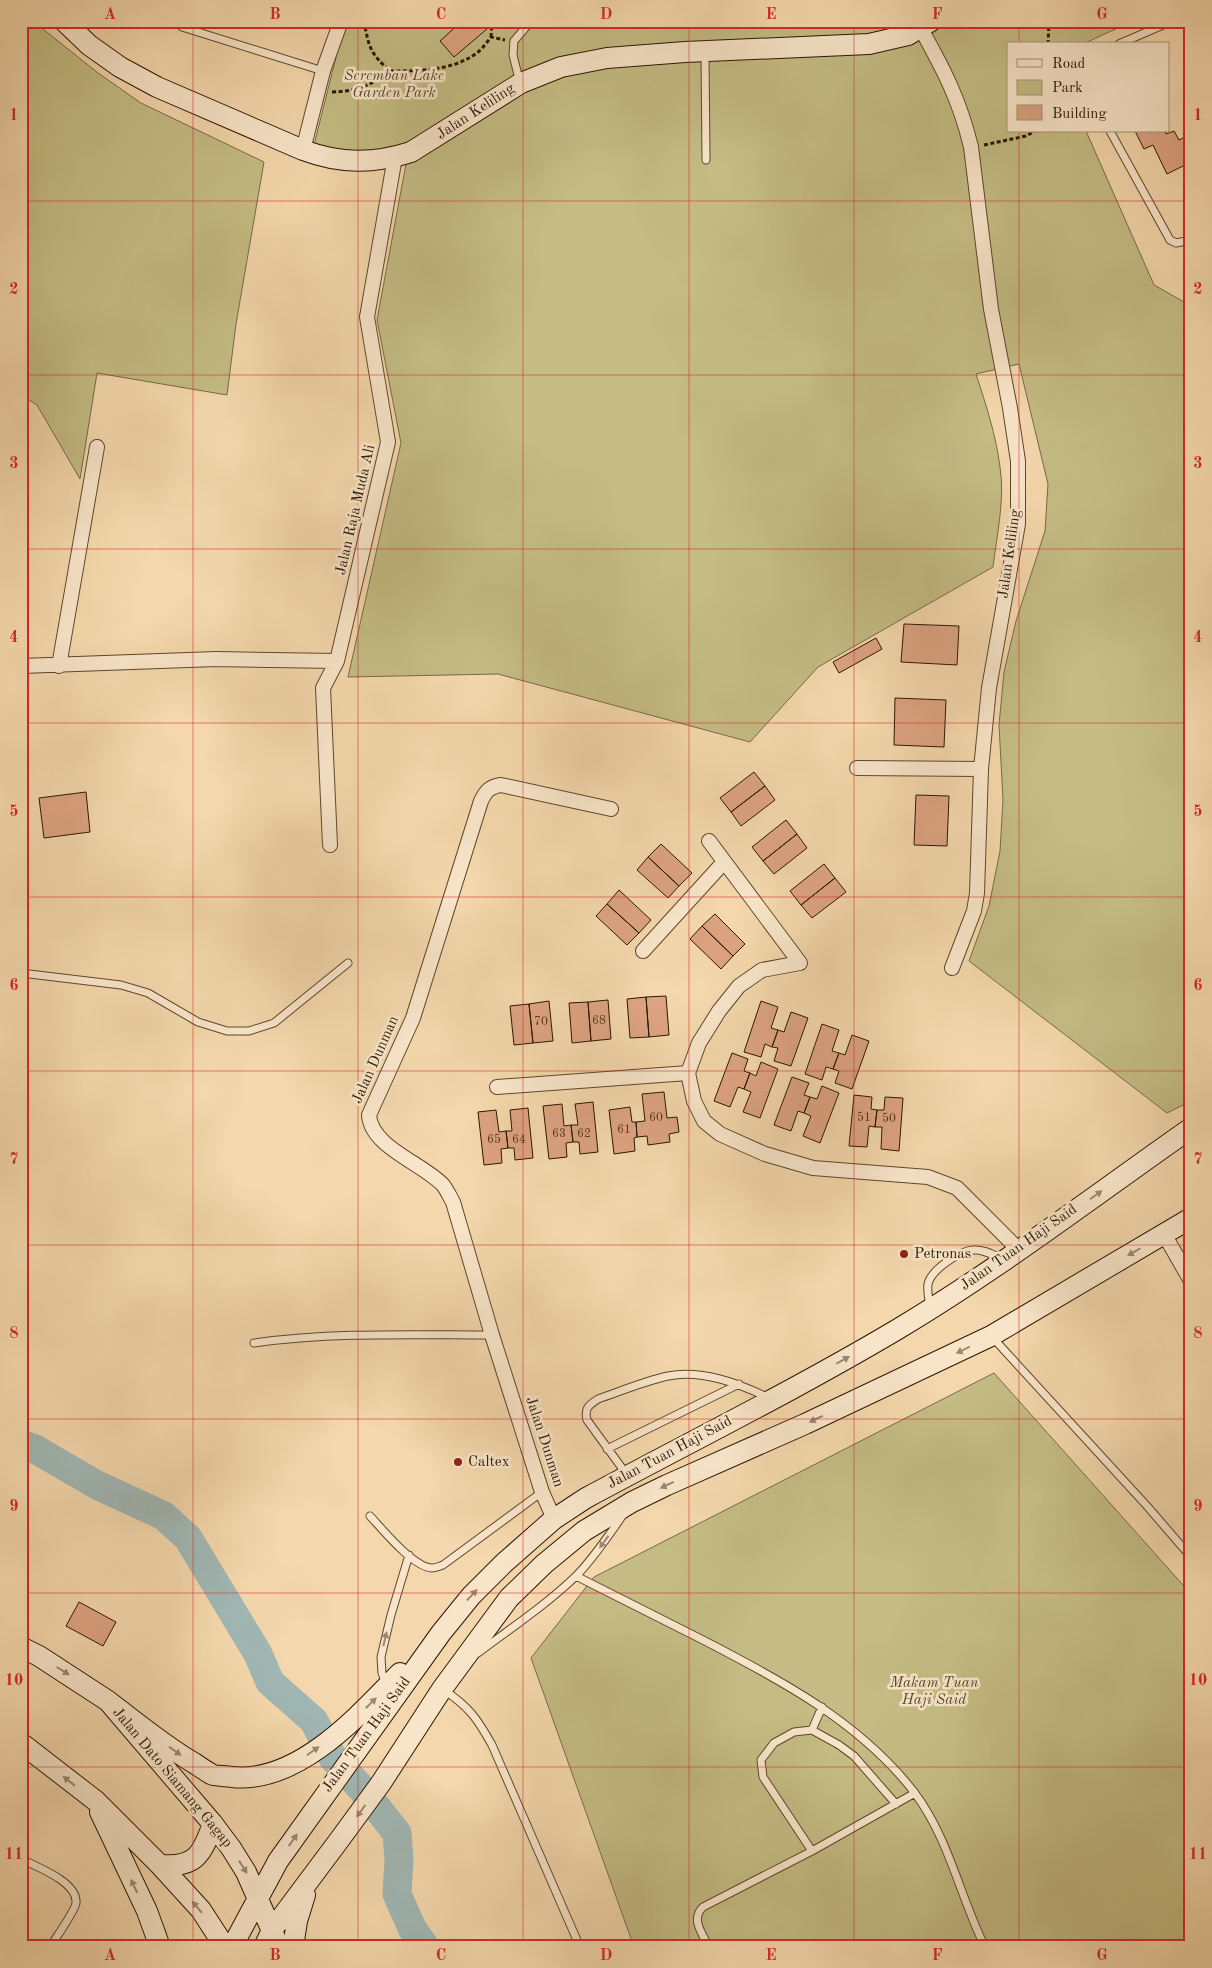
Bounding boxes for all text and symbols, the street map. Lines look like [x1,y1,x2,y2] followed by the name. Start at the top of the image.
[104,7,116,23] text: A
[269,7,281,23] text: B
[436,7,446,23] text: C
[600,7,612,23] text: D
[765,7,777,23] text: E
[932,7,943,23] text: F
[1096,7,1108,23] text: G
[1007,42,1170,132] legend
[1052,57,1086,72] text: Road
[344,69,444,101] park label: Seremban Lake Garden Park
[434,81,518,143] street label: Jalan Keliling
[1052,81,1083,96] text: Park
[1052,107,1107,122] text: Building
[9,108,19,124] text: 1
[1193,108,1203,124] text: 1
[9,282,19,298] text: 2
[1193,282,1203,298] text: 2
[334,443,378,577] street label: Jalan Raja Muda Ali
[9,456,19,472] text: 3
[1193,456,1203,472] text: 3
[996,508,1024,600] street label: Jalan Keliling
[9,630,19,646] text: 4
[1193,630,1203,646] text: 4
[9,804,19,820] text: 5
[1193,804,1203,820] text: 5
[9,978,19,994] text: 6
[1193,978,1203,994] text: 6
[350,1014,402,1106] street label: Jalan Dunman
[592,1015,606,1027] house number: 68
[534,1016,548,1028] house number: 70
[857,1111,871,1124] house number: 51
[649,1112,663,1124] house number: 60
[882,1112,896,1125] house number: 50
[617,1124,631,1136] house number: 61
[552,1128,566,1140] house number: 63
[577,1128,591,1140] house number: 62
[487,1133,501,1146] house number: 65
[512,1134,526,1146] house number: 64
[9,1152,19,1168] text: 7
[1193,1152,1203,1168] text: 7
[1089,1190,1103,1200] one-way arrow
[958,1202,1080,1294] street label: Jalan Tuan Haji Said
[914,1247,971,1262] place label: Petronas
[1127,1247,1141,1256] one-way arrow
[898,1248,910,1260] marker: Petronas
[9,1326,19,1342] text: 8
[1193,1326,1203,1342] text: 8
[956,1346,970,1354] one-way arrow
[836,1355,850,1364] one-way arrow
[522,1395,566,1489] street label: Jalan Dunman
[605,1414,735,1492] street label: Jalan Tuan Haji Said
[809,1416,823,1424] one-way arrow
[468,1455,510,1470] place label: Caltex
[452,1456,464,1468] marker: Caltex
[660,1481,674,1489] one-way arrow
[9,1499,19,1515] text: 9
[1193,1499,1203,1515] text: 9
[599,1535,609,1549] one-way arrow
[466,1590,478,1602] one-way arrow
[381,1632,389,1647] one-way arrow
[57,1666,70,1676] one-way arrow
[5,1673,23,1689] text: 10
[1189,1673,1207,1689] text: 10
[320,1674,414,1795] street label: Jalan Tuan Haji Said
[889,1676,979,1708] park label: Makam Tuan Haji Said
[365,1697,377,1709] one-way arrow
[109,1705,235,1851] street label: Jalan Dato Siamang Gagap
[168,1746,182,1756] one-way arrow
[306,1746,320,1756] one-way arrow
[63,1775,76,1786] one-way arrow
[356,1804,366,1818] one-way arrow
[288,1833,298,1847] one-way arrow
[5,1847,23,1863] text: 11
[1189,1847,1207,1863] text: 11
[238,1860,247,1873] one-way arrow
[130,1879,138,1893] one-way arrow
[192,1900,203,1913] one-way arrow
[104,1948,116,1964] text: A
[269,1948,281,1964] text: B
[436,1948,446,1964] text: C
[600,1948,612,1964] text: D
[765,1948,777,1964] text: E
[932,1948,943,1964] text: F
[1096,1948,1108,1964] text: G

